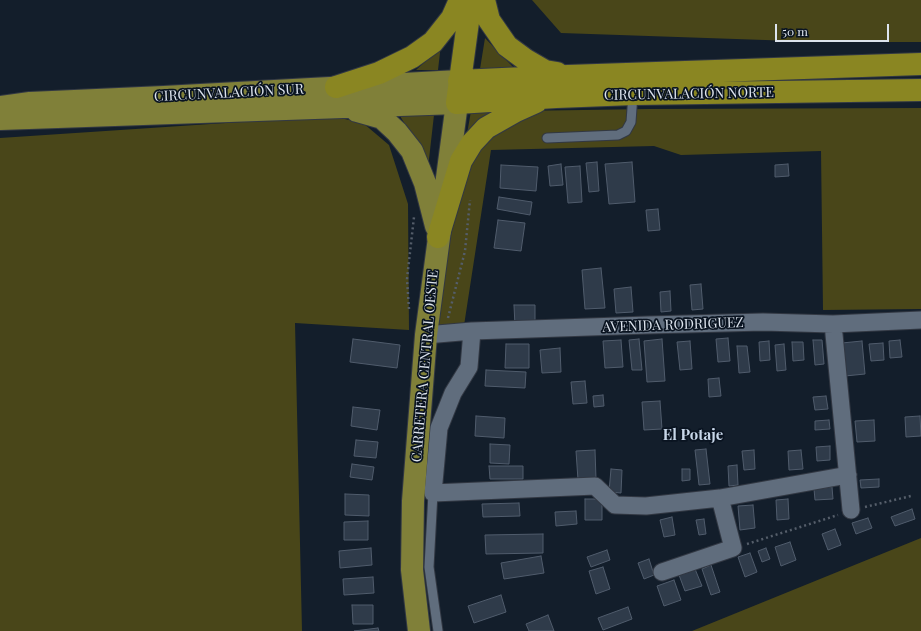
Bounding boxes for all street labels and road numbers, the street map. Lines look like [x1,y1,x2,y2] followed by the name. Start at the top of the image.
[154,81,304,105] street label: CIRCUNVALACIÓN SUR
[604,84,774,104] street label: CIRCUNVALACIÓN NORTE
[408,269,442,463] street label: CARRETERA CENTRAL OESTE
[602,314,744,336] street label: AVENIDA RODRIGUEZ

